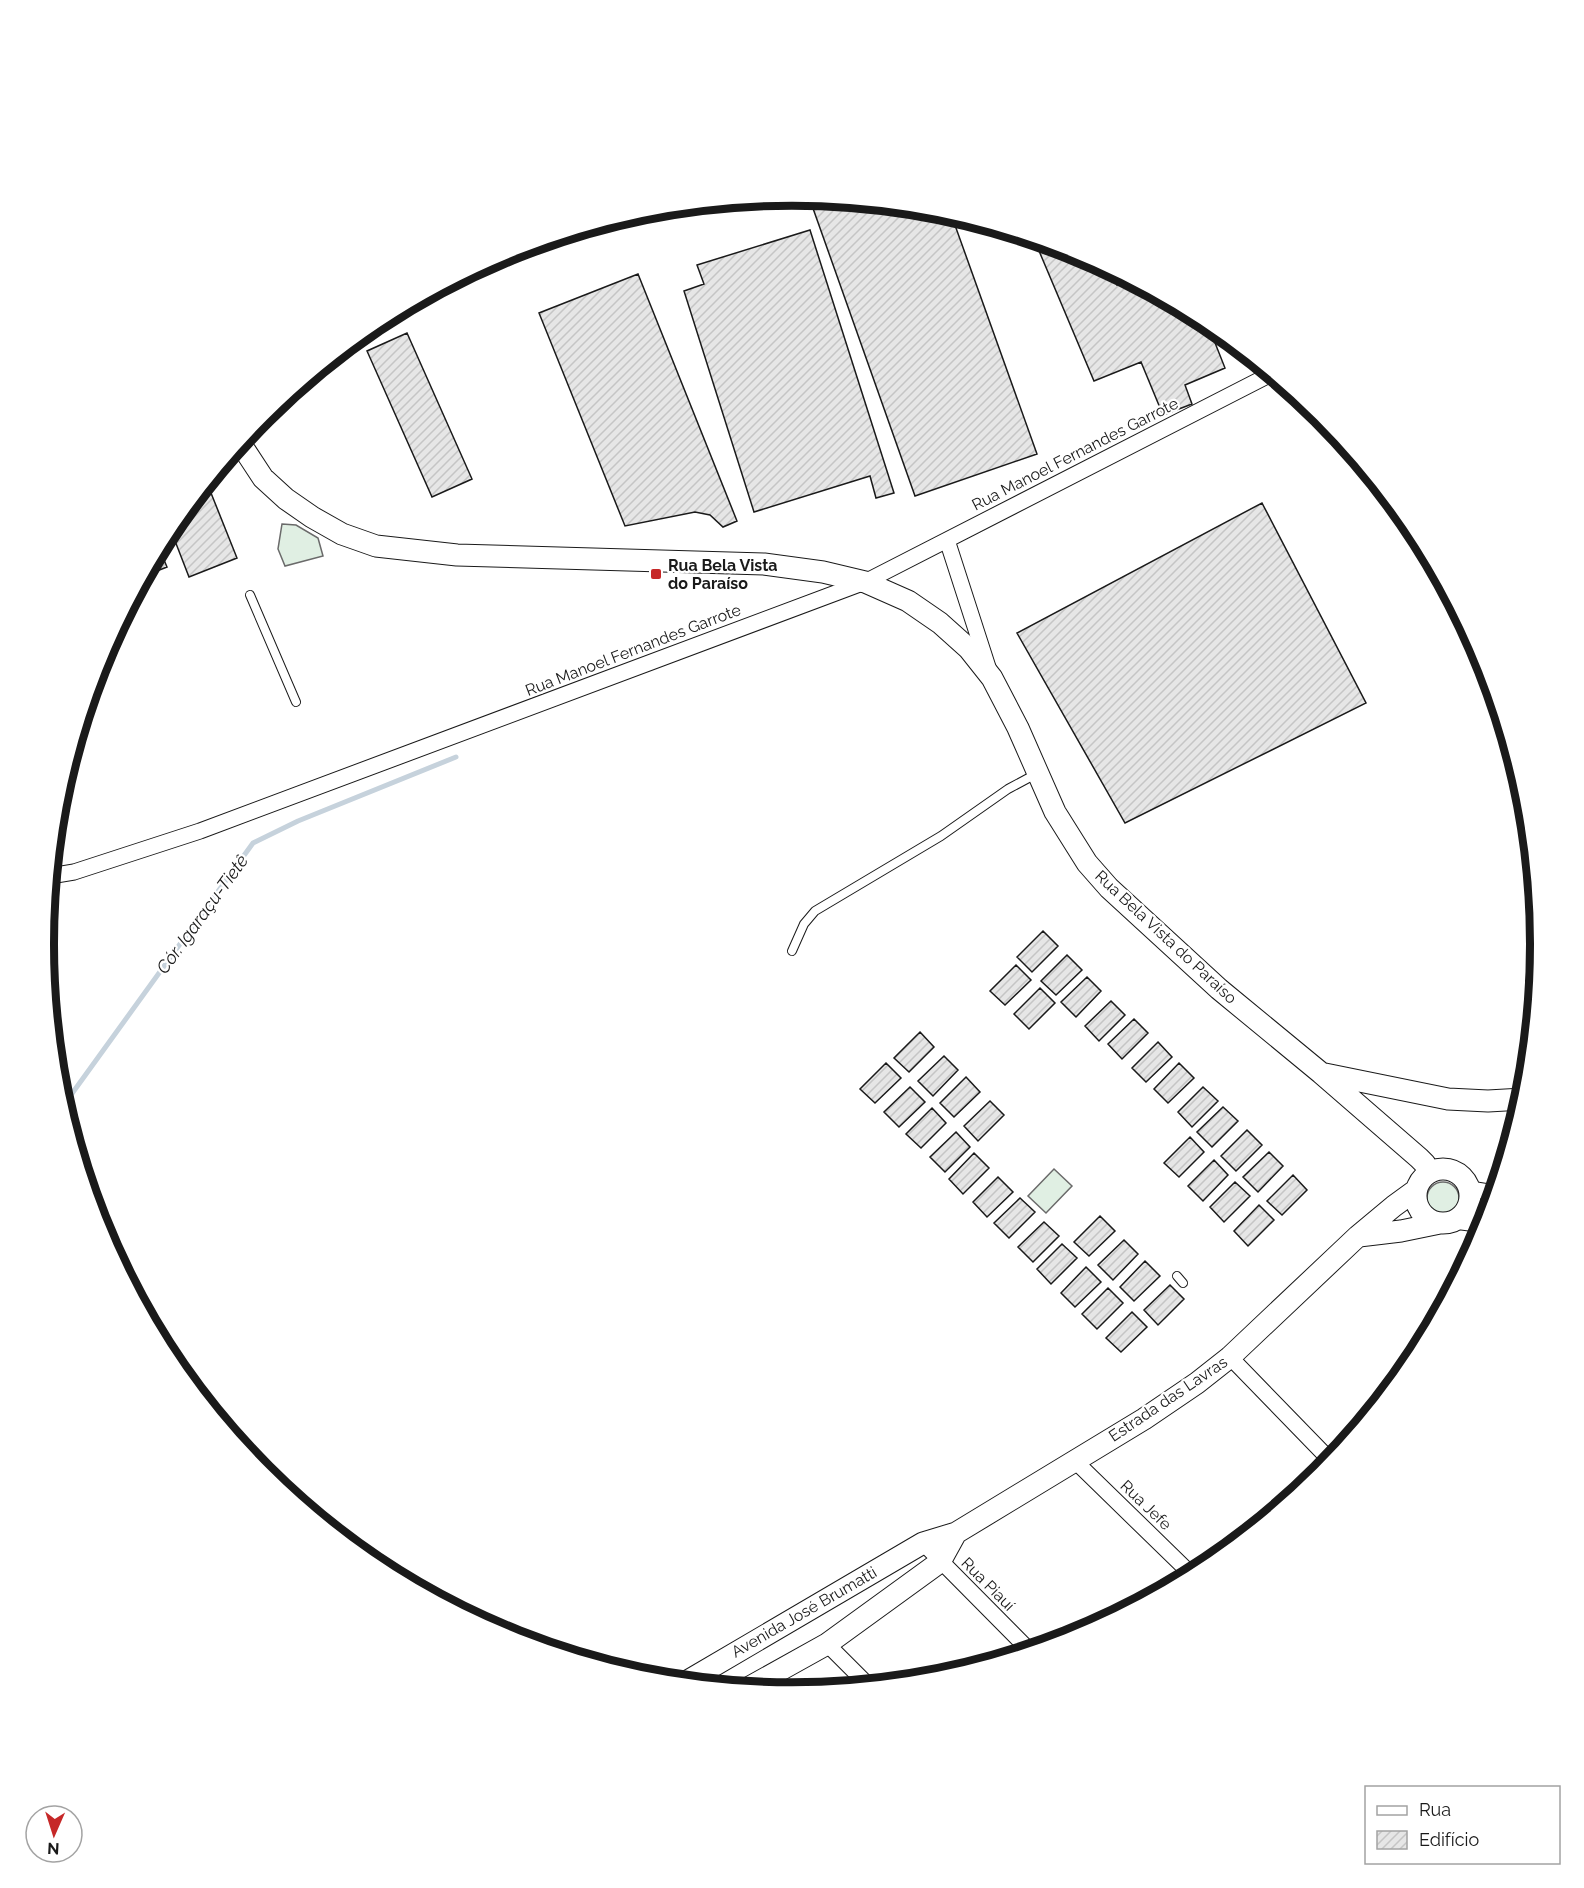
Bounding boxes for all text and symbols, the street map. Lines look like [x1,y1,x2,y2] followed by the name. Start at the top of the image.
[969,394,1181,514] street label: Rua Manoel Fernandes Garrote
[668,556,778,593] place label: Rua Bela Vista do Paraíso
[649,567,663,581] marker: Rua Bela Vista do Paraíso
[523,600,743,700] street label: Rua Manoel Fernandes Garrote
[152,850,252,978] water label: Cór. Igaraçu-Tietê
[1091,866,1241,1008] street label: Rua Bela Vista do Paraíso
[1105,1352,1231,1446] street label: Estrada das Lavras
[1117,1476,1175,1534] street label: Rua Jefe
[957,1553,1019,1615] street label: Rua Piauí
[728,1563,880,1661] street label: Avenida José Brumatti
[1365,1786,1560,1864] legend
[1419,1799,1451,1820] text: Rua
[24,1804,84,1864] north arrow
[1419,1829,1479,1850] text: Edifício
[47,1839,60,1858] text: N

